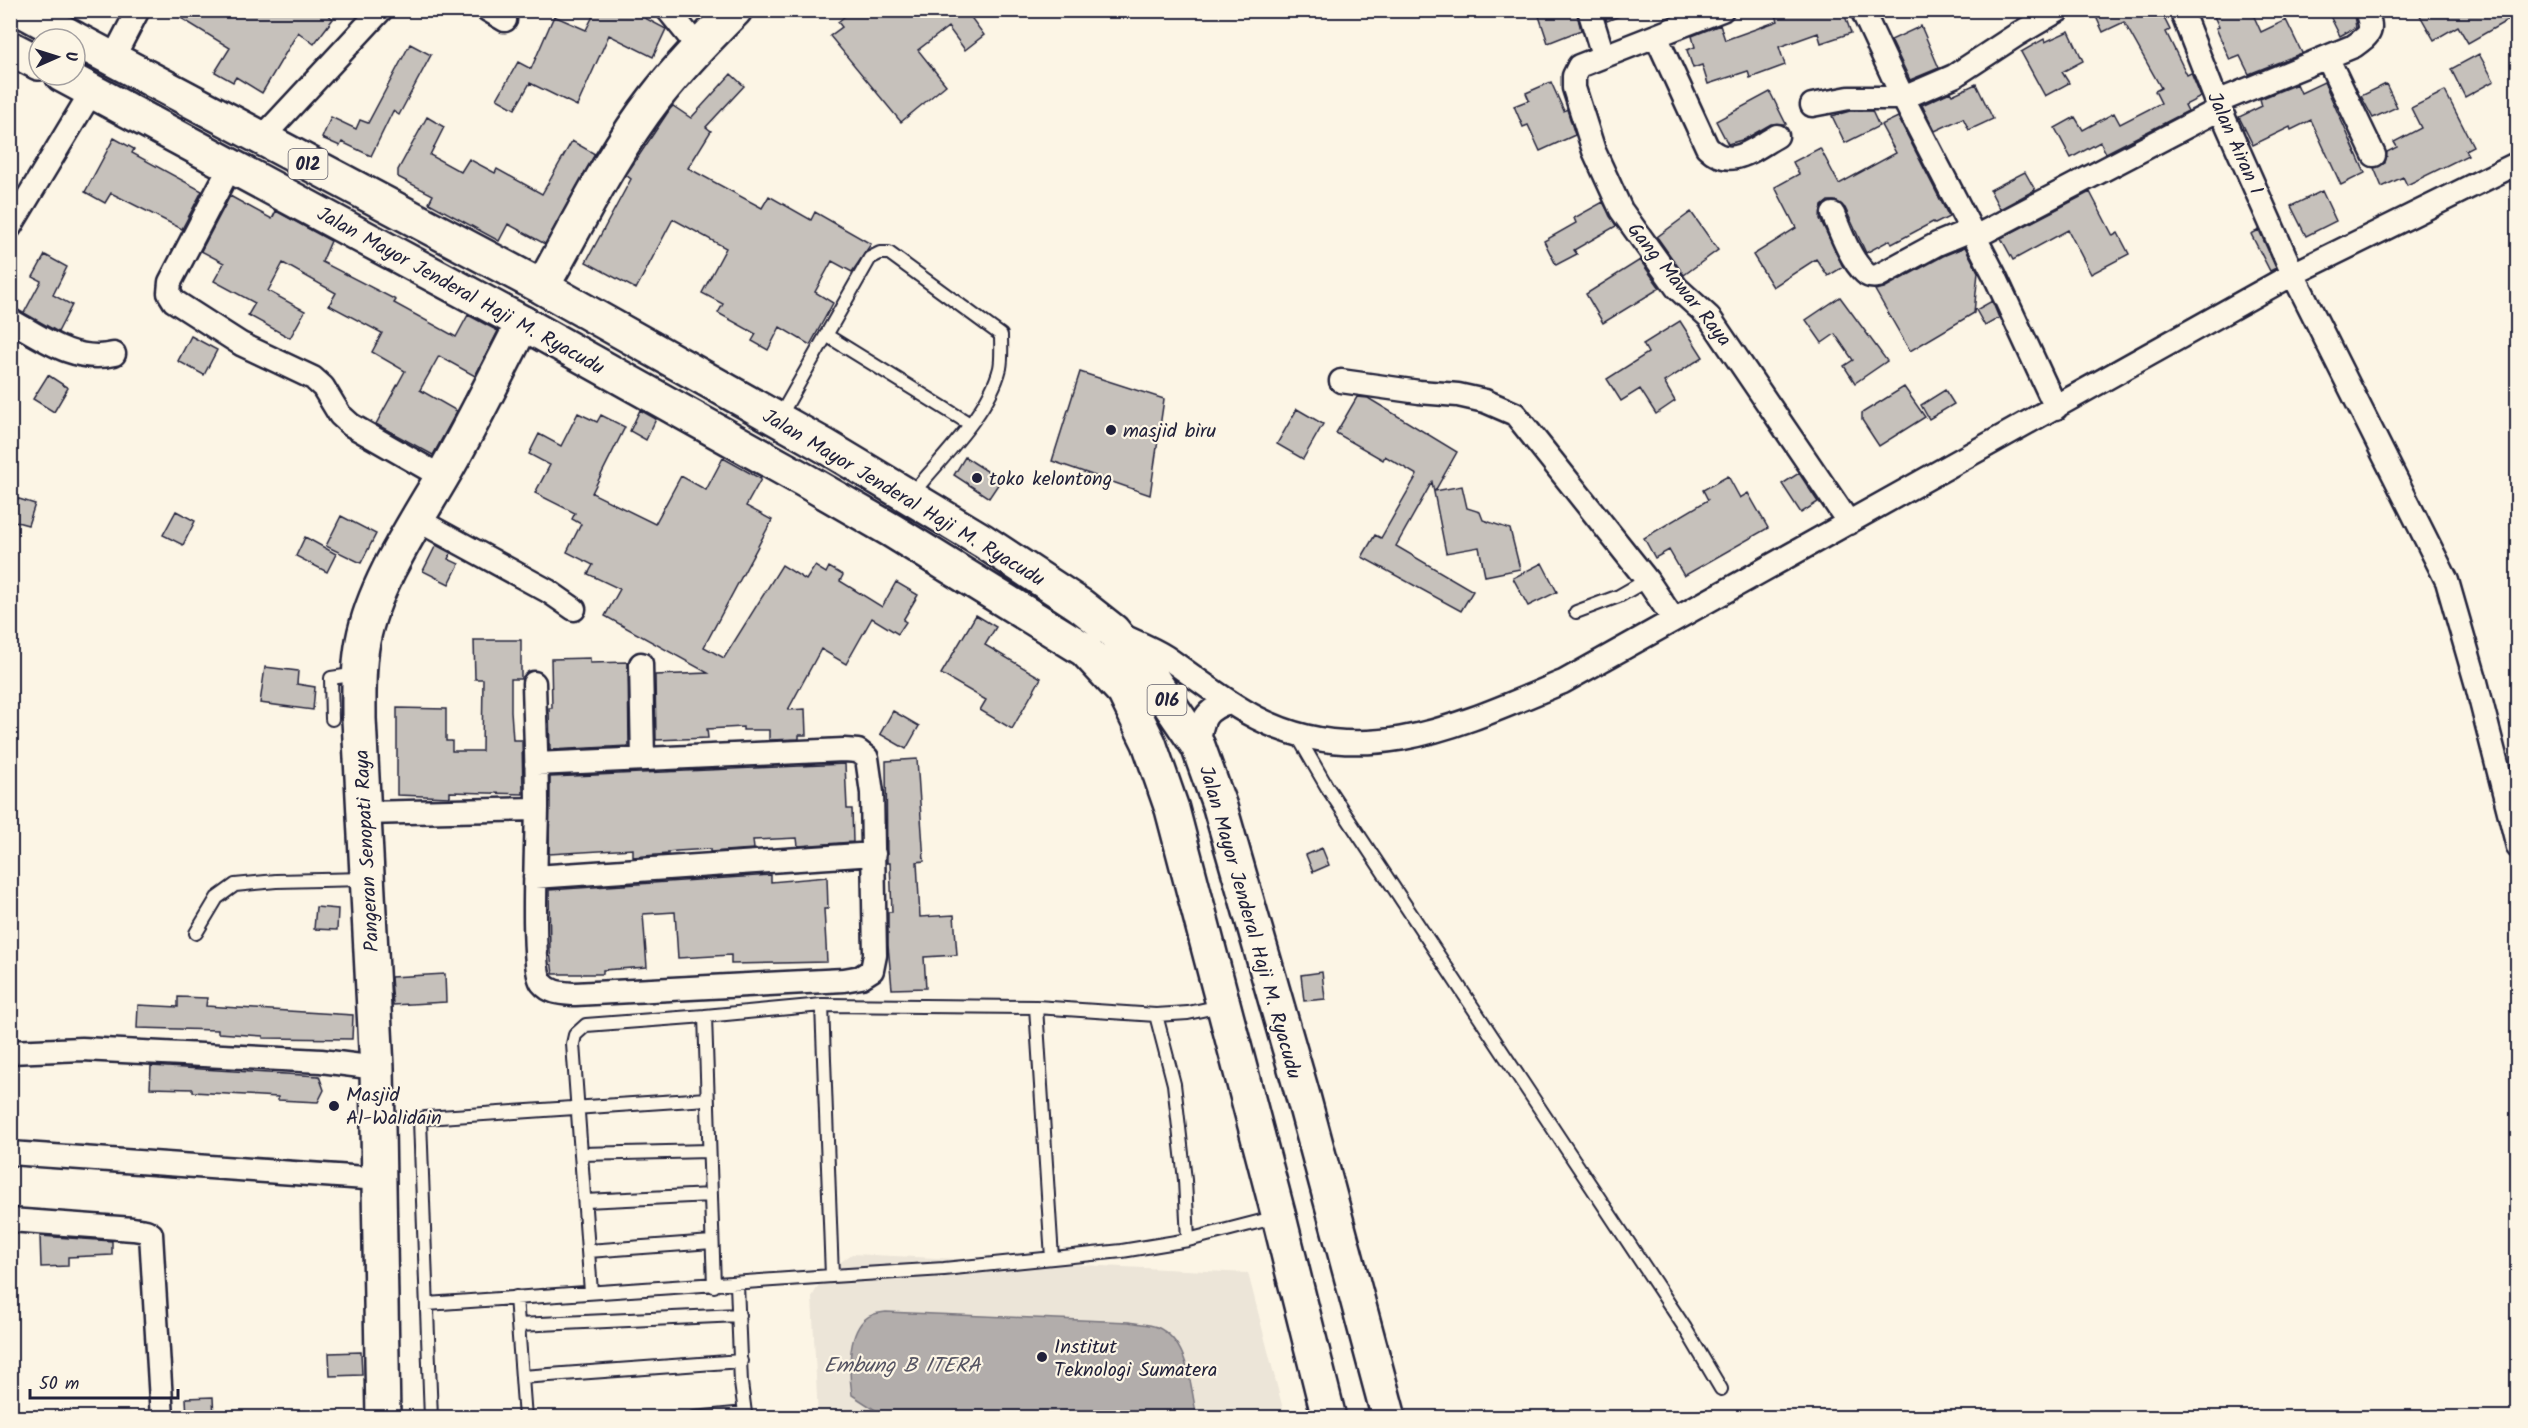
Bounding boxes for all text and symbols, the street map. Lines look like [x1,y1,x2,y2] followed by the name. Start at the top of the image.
[27,27,87,87] north arrow
[58,51,83,62] text: U
[2197,87,2271,200] street label: Jalan Airan I
[288,149,328,179] road number: 012
[310,199,610,385] street label: Jalan Mayor Jenderal Haji M. Ryacudu
[1618,216,1739,354] street label: Gang Mawar Raya
[756,401,1051,596] street label: Jalan Mayor Jenderal Haji M. Ryacudu
[1123,416,1217,448] place label: masjid biru
[1104,423,1118,437] marker: masjid biru
[989,464,1112,496] place label: toko kelontong
[970,471,984,485] marker: toko kelontong
[1148,685,1186,715] road number: 016
[347,749,389,953] street label: Pangeran Senopati Raya
[1189,762,1309,1083] street label: Jalan Mayor Jenderal Haji M. Ryacudu
[346,1080,442,1135] place label: Masjid Al-Walidain
[327,1099,341,1113] marker: Masjid Al-Walidain
[1054,1332,1217,1387] place label: Institut Teknologi Sumatera
[824,1350,982,1383] water label: Embung B ITERA
[1035,1350,1049,1364] marker: Institut Teknologi Sumatera
[30,1362,178,1400] scale bar
[39,1370,79,1399] text: 50 m

